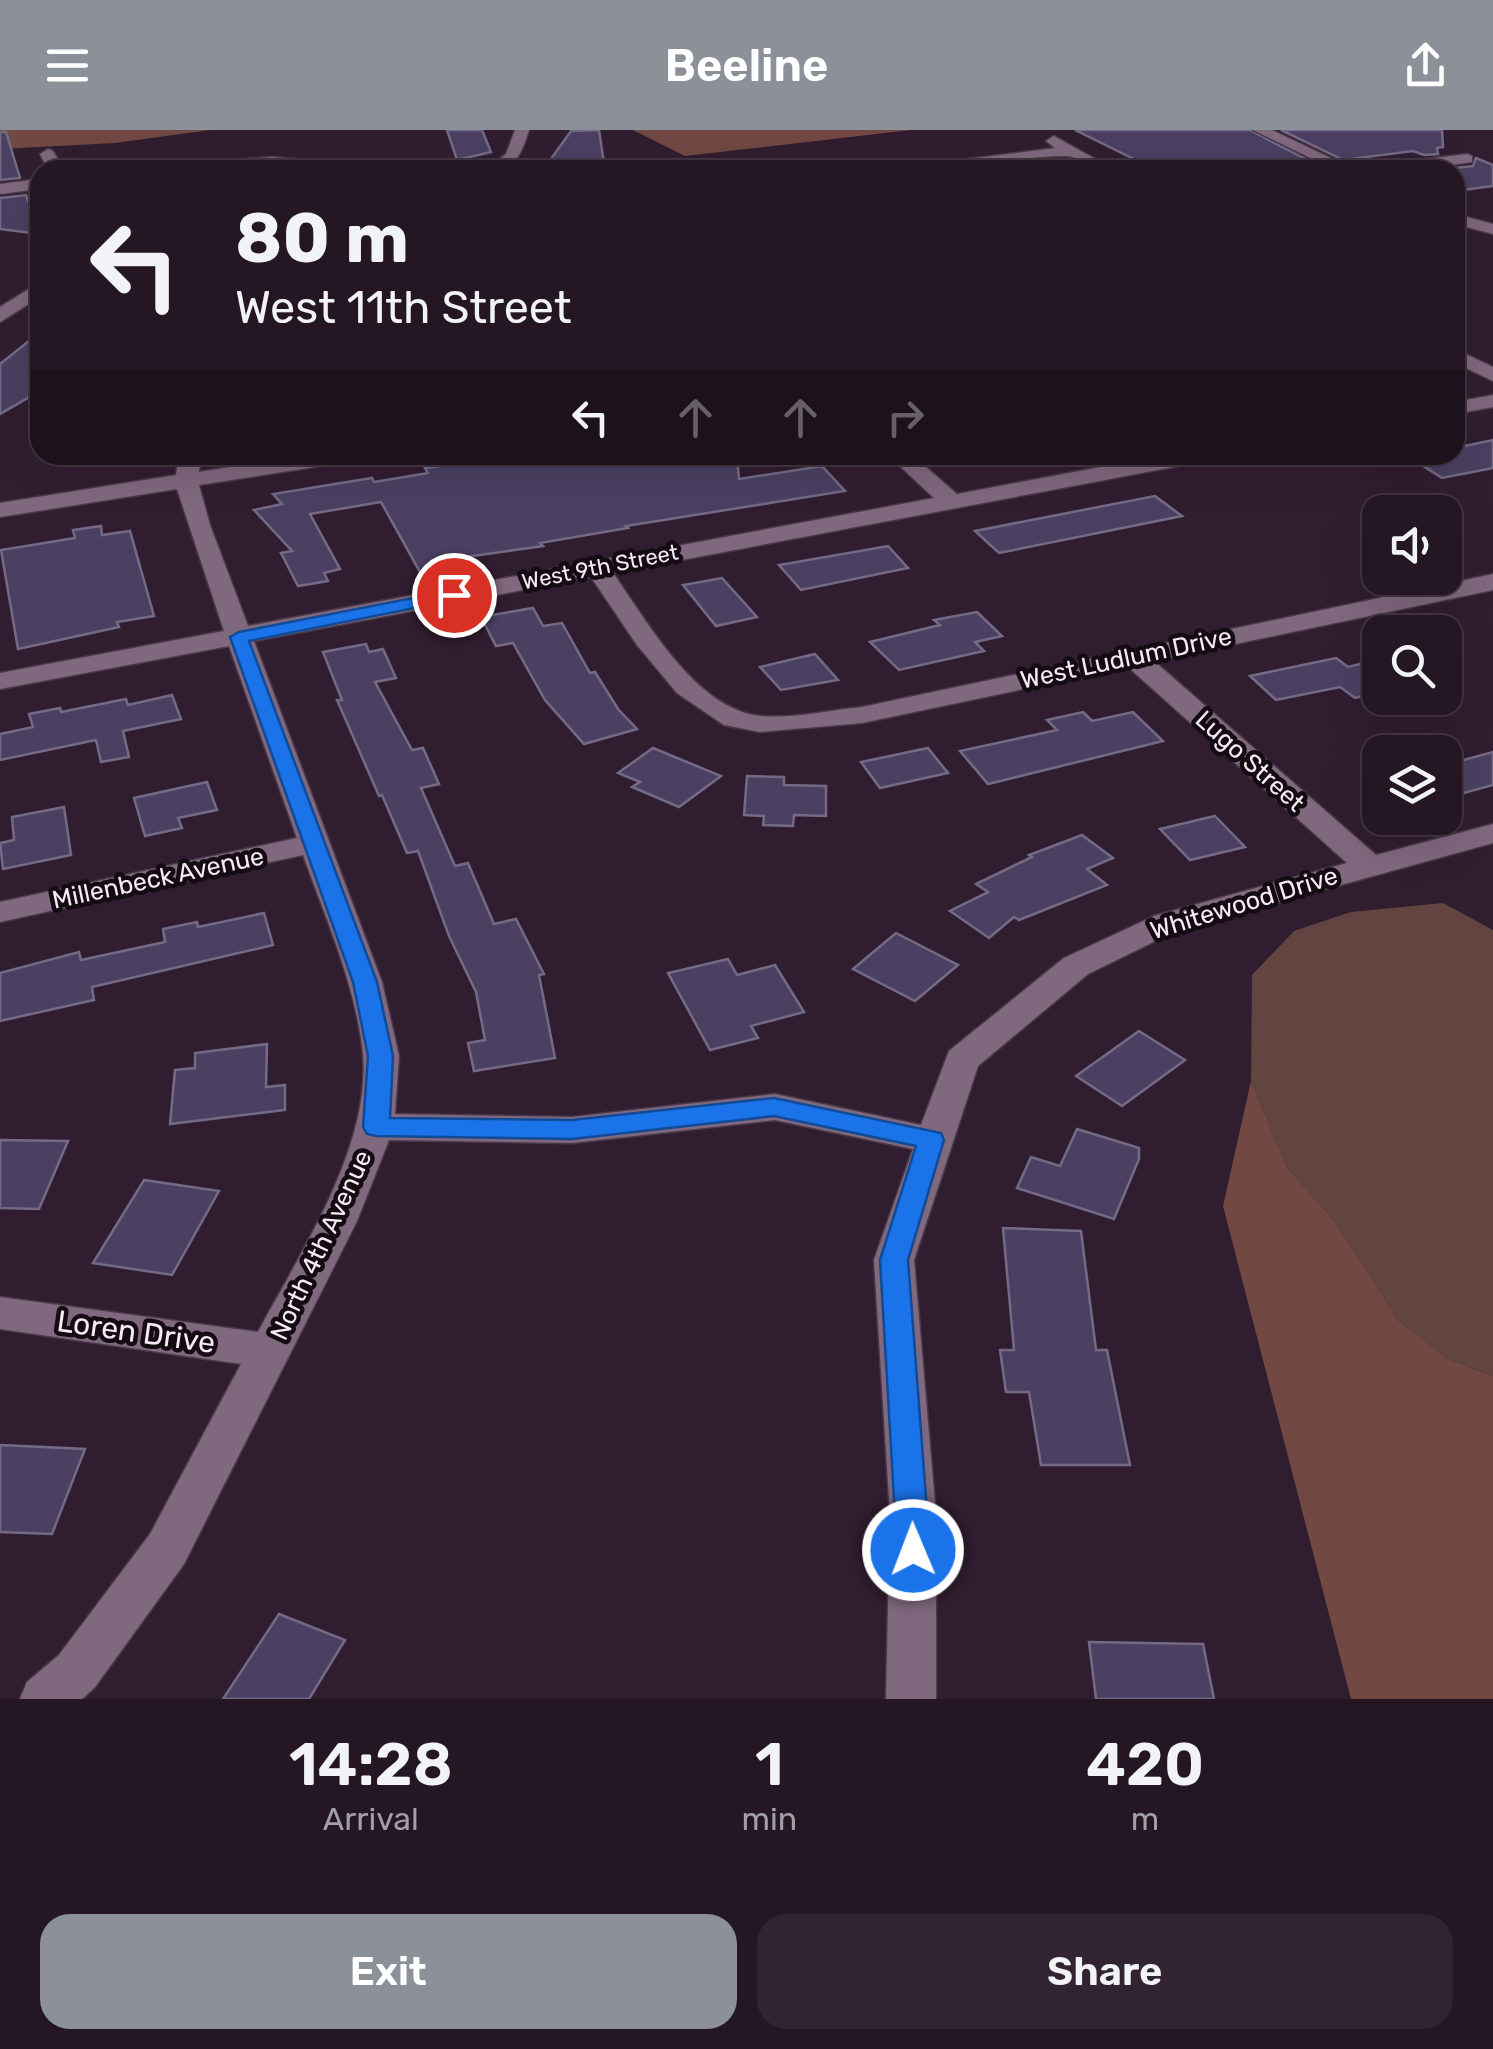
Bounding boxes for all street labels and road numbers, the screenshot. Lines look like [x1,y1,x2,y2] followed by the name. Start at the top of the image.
[520,539,681,595] street label: West 9th Street
[1018,621,1234,695] street label: West Ludlum Drive
[1190,705,1311,818] street label: Lugo Street
[50,841,266,915] street label: Millenbeck Avenue
[1147,861,1341,945] street label: Whitewood Drive
[264,1146,378,1344] street label: North 4th Avenue
[55,1303,217,1361] street label: Loren Drive

